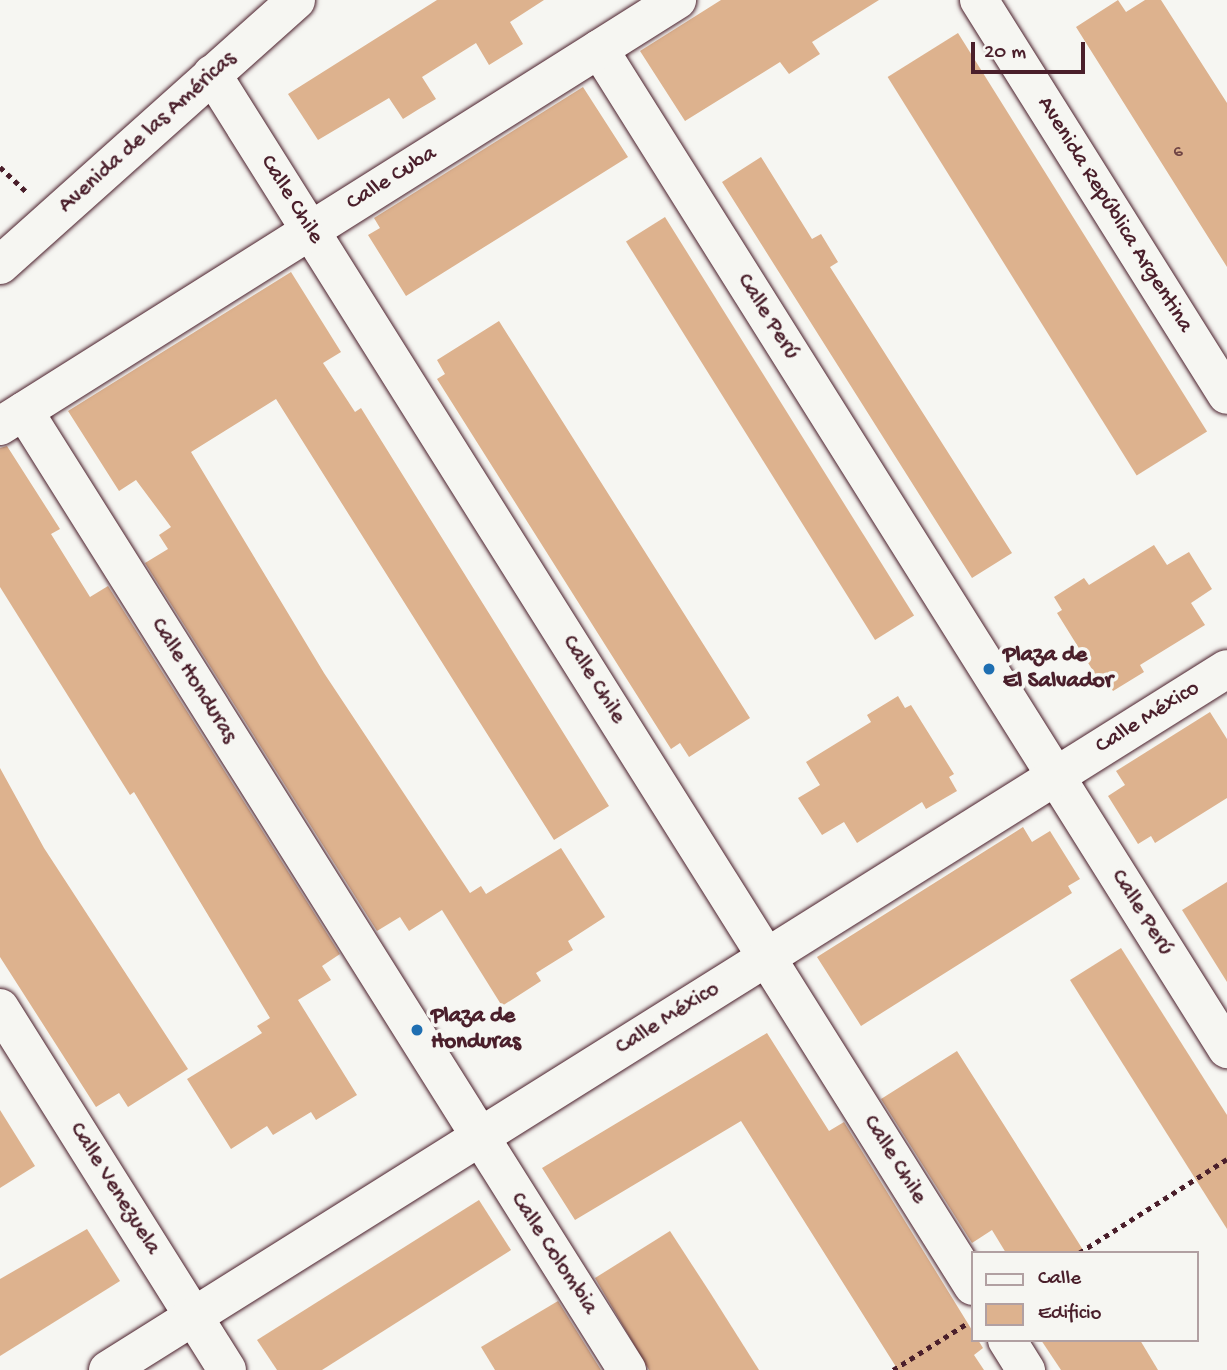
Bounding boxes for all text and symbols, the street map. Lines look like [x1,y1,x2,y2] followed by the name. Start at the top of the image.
[975,28,1089,72] scale bar
[984,41,1026,66] text: 20 m
[53,46,243,220] street label: Avenida de las Américas
[1030,92,1198,338] street label: Avenida República Argentina
[342,141,442,217] street label: Calle Cuba
[1173,142,1183,164] house number: 6
[253,151,329,249] street label: Calle Chile
[730,269,804,365] street label: Calle Perú
[144,613,242,749] street label: Calle Honduras
[555,631,631,729] street label: Calle Chile
[1003,642,1113,696] place label: Plaza de El Salvador
[981,661,997,677] marker: Plaza de El Salvador
[1091,675,1205,761] street label: Calle México
[1104,865,1178,961] street label: Calle Perú
[611,976,725,1062] street label: Calle México
[431,1003,521,1057] place label: Plaza de Honduras
[409,1022,425,1038] marker: Plaza de Honduras
[856,1111,932,1209] street label: Calle Chile
[62,1118,166,1260] street label: Calle Venezuela
[503,1188,603,1320] street label: Calle Colombia
[972,1251,1199,1342] legend
[1038,1267,1081,1292] text: Calle
[1038,1302,1102,1327] text: Edificio

